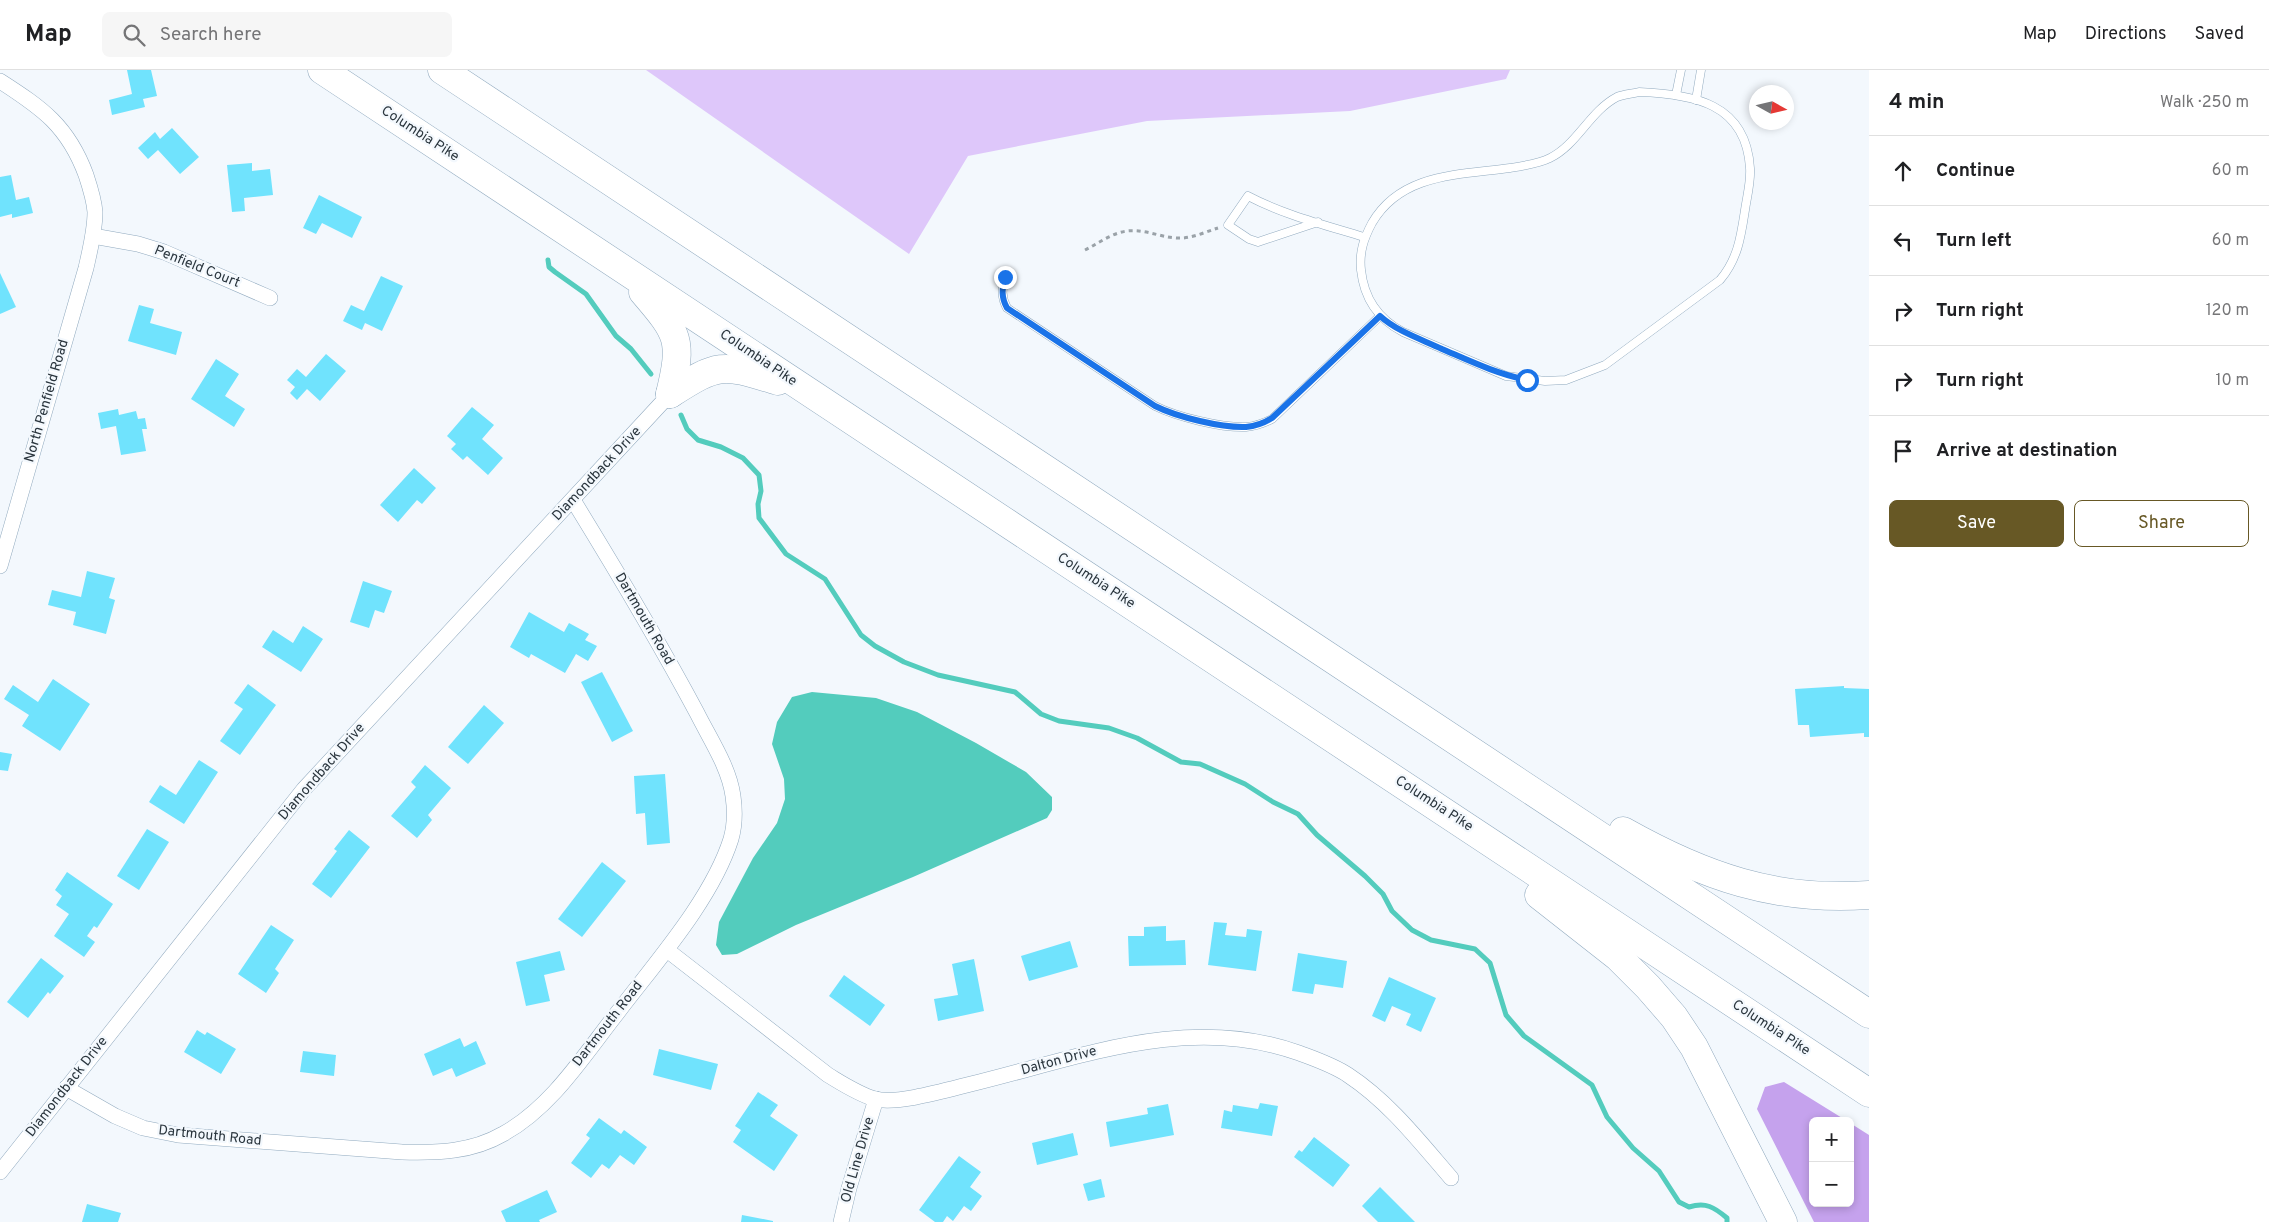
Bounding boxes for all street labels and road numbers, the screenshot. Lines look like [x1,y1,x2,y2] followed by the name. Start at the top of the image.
[378,103,462,165] street label: Columbia Pike
[152,242,242,292] street label: Penfield Court
[716,326,800,390] street label: Columbia Pike
[21,338,73,464] street label: North Penfield Road
[549,423,645,525] street label: Diamondback Drive
[1054,550,1138,612] street label: Columbia Pike
[611,570,677,668] street label: Dartmouth Road
[275,720,369,824] street label: Diamondback Drive
[1392,773,1476,835] street label: Columbia Pike
[569,978,647,1070] street label: Dartmouth Road
[1729,997,1813,1059] street label: Columbia Pike
[22,1033,112,1141] street label: Diamondback Drive
[1019,1043,1099,1079] street label: Dalton Drive
[838,1115,878,1205] street label: Old Line Drive
[158,1122,262,1150] street label: Dartmouth Road

